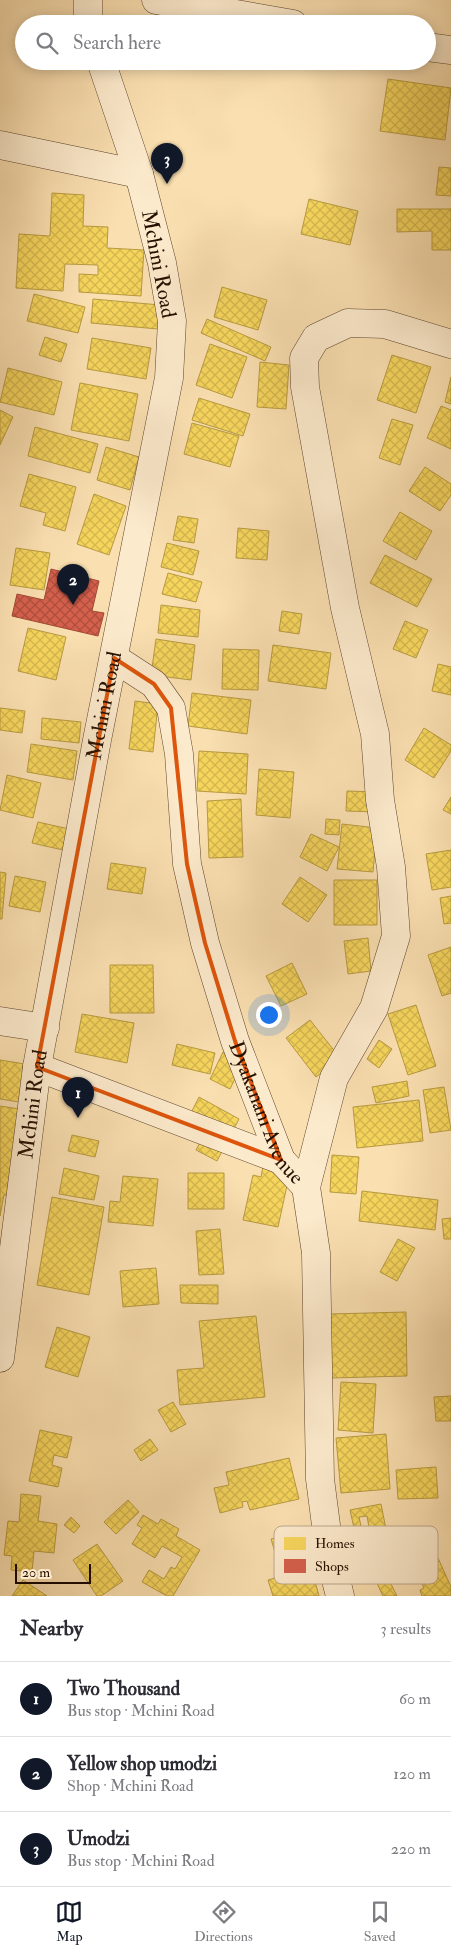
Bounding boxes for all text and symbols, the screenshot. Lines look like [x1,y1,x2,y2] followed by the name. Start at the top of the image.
[15,15,436,70] search box
[33,29,61,57] icon: search
[73,31,161,55] text: Search here
[151,143,183,184] pin: 3
[135,208,182,321] street label: Mchini Road
[57,564,89,605] pin: 2
[81,648,128,762] street label: Mchini Road
[256,1002,282,1028] your location
[222,1037,310,1190] street label: Dyakanani Avenue
[12,1047,54,1160] street label: Mchini Road
[62,1077,94,1118] pin: 1
[274,1526,438,1584] legend
[315,1535,355,1552] text: Homes
[315,1558,349,1576] text: Shops
[15,1561,91,1584] scale bar
[22,1564,50,1581] text: 20 m
[20,1615,83,1642] text: Nearby
[380,1619,431,1639] text: 3 results
[67,1677,180,1701] text: Two Thousand
[33,1689,39,1709] text: 1
[399,1689,431,1709] text: 60 m
[67,1701,215,1721] text: Bus stop · Mchini Road
[67,1752,217,1776] text: Yellow shop umodzi
[32,1764,40,1784] text: 2
[393,1764,431,1784] text: 120 m
[67,1776,194,1796] text: Shop · Mchini Road
[67,1827,130,1851] text: Umodzi
[33,1839,39,1859] text: 3
[391,1839,431,1859] text: 220 m
[67,1851,215,1871] text: Bus stop · Mchini Road
[55,1898,83,1945] tab: Map
[194,1898,253,1945] tab: Directions
[364,1898,396,1945] tab: Saved

